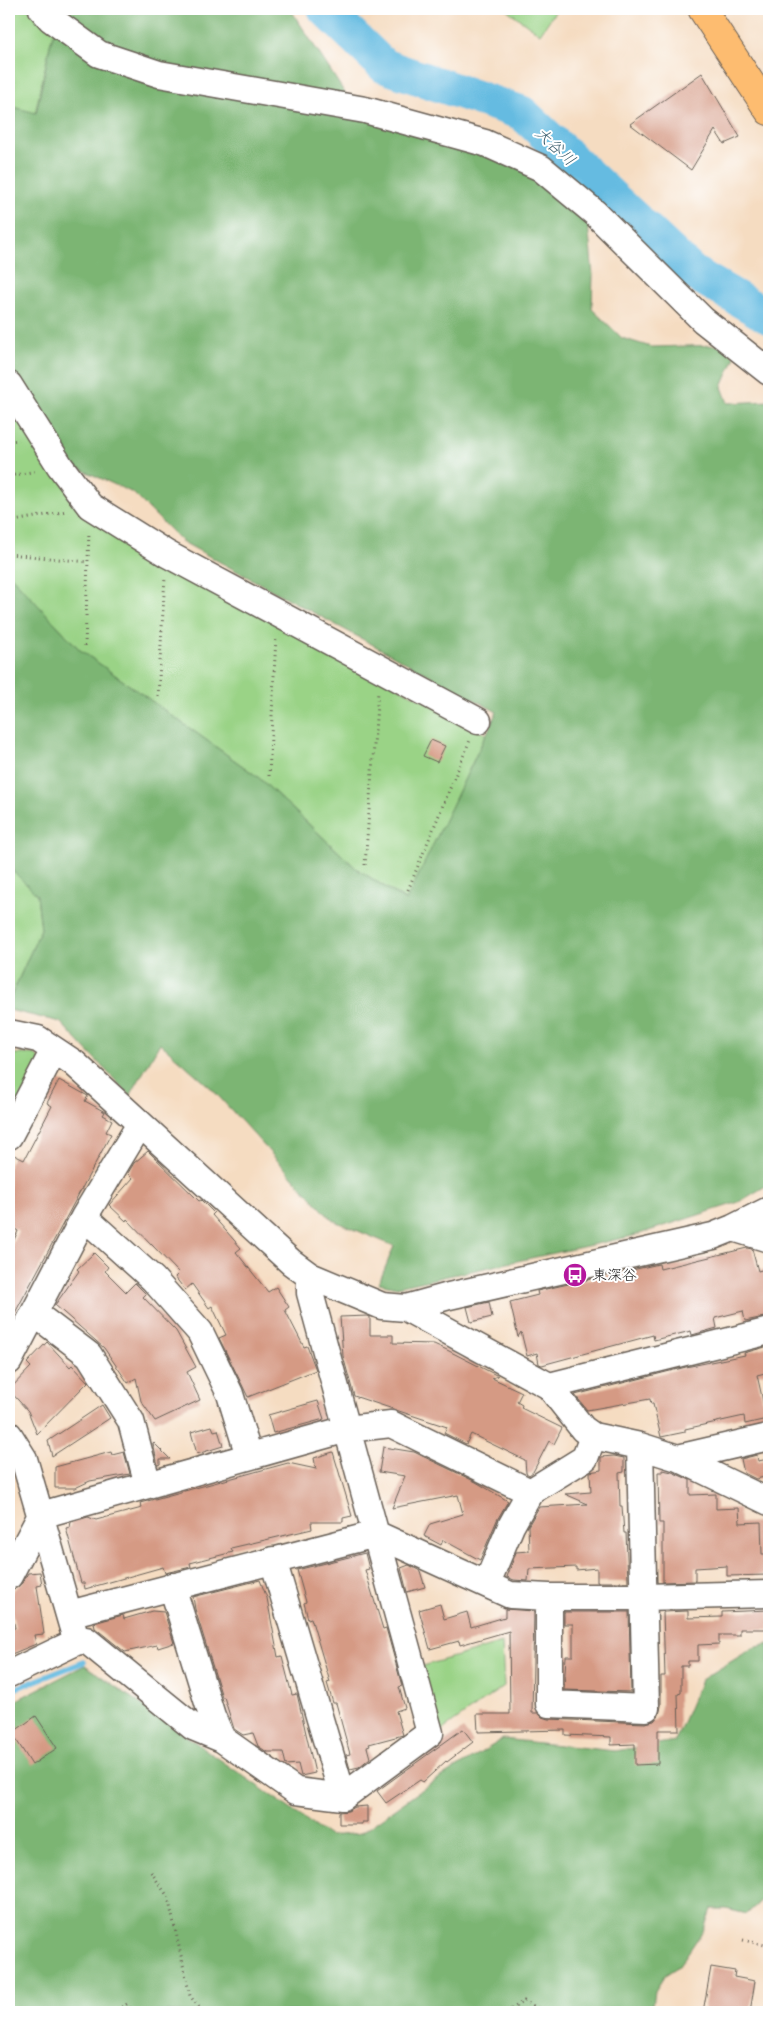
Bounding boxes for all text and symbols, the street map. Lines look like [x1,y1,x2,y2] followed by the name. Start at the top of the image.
[529,122,581,173] water label: 大谷川
[562,1262,588,1288] bus stop icon: 東深谷
[592,1264,637,1288] place label: 東深谷

